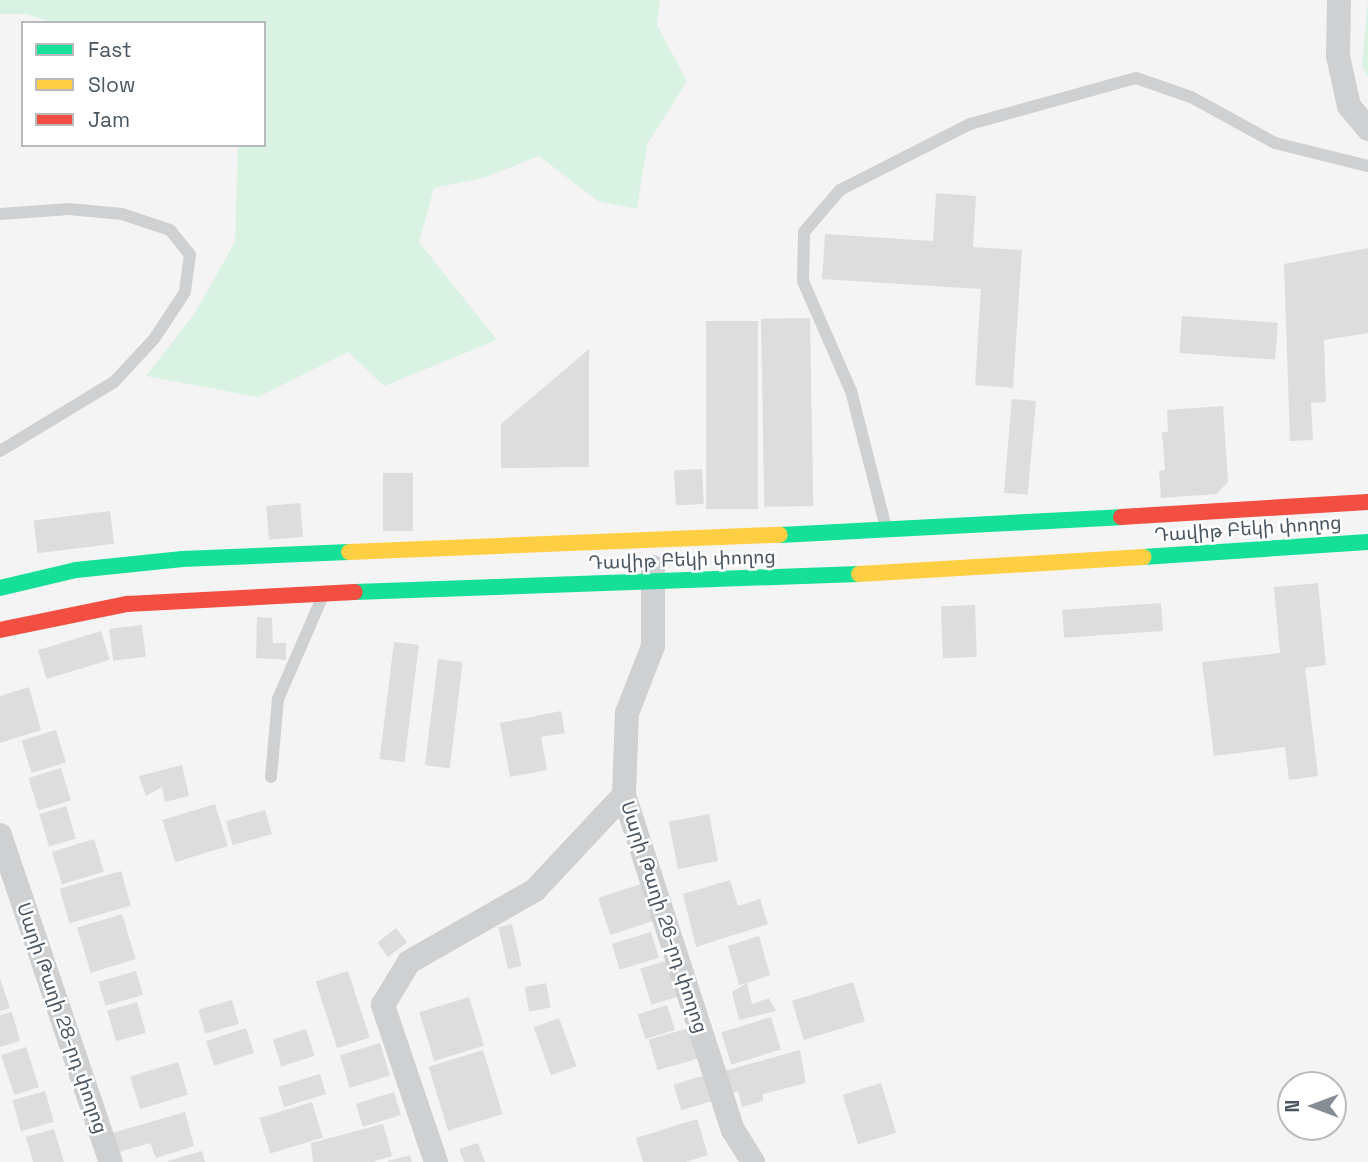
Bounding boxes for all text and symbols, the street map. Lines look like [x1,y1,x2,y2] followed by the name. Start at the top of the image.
[21,21,266,147] legend
[88,36,132,63] text: Fast
[88,71,136,98] text: Slow
[88,106,130,133] text: Jam
[1154,511,1342,547] street label: Դավիթ Բեկի փողոց
[588,545,776,575] street label: Դավիթ Բեկի փողոց
[616,798,712,1036] street label: Սարի Թաղի 26-րդ փողոց
[12,900,112,1136] street label: Սարի Թաղի 28-րդ փողոց
[1277,1071,1347,1141] north arrow
[1280,1100,1305,1112] text: N

